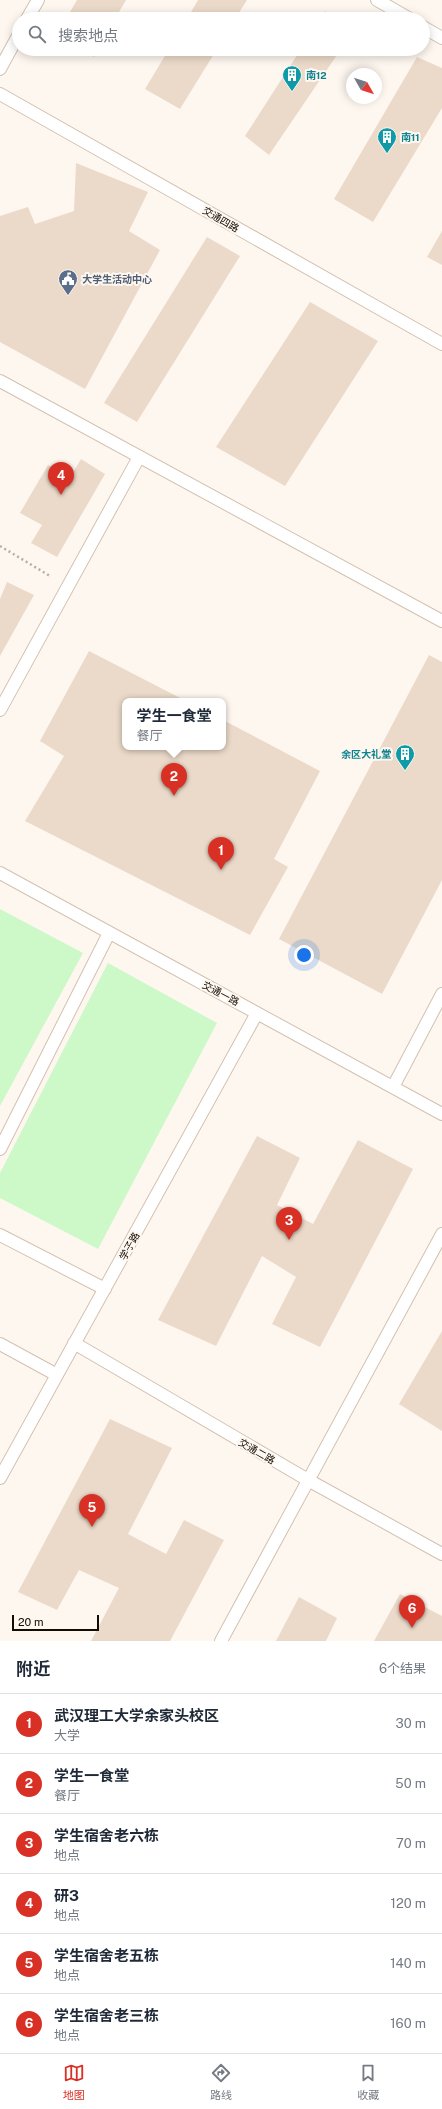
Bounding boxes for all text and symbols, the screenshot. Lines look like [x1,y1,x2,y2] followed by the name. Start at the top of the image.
[12,12,430,56] search box
[26,23,48,45] icon: search
[58,27,118,44] text: 搜索地点
[281,64,303,92] building icon: 南12
[346,68,382,104] north arrow
[306,69,327,81] place label: 南12
[376,126,398,154] building icon: 南11
[401,131,420,143] place label: 南11
[201,204,241,234] street label: 交通四路
[57,268,79,296] public building icon: 大学生活动中心
[82,273,152,285] place label: 大学生活动中心
[48,462,74,495] pin: 4
[122,698,226,750] popup
[136,707,212,724] text: 学生一食堂
[136,728,163,743] text: 餐厅
[394,743,416,771] building icon: 余区大礼堂
[341,748,391,760] place label: 余区大礼堂
[161,763,187,796] pin: 2
[208,837,234,870] pin: 1
[294,945,314,965] your location
[201,978,241,1008] street label: 交通一路
[276,1207,302,1240] pin: 3
[116,1230,142,1262] street label: 学子路
[237,1436,277,1466] street label: 交通二路
[79,1494,105,1527] pin: 5
[399,1595,425,1628] pin: 6
[12,1613,99,1632] scale bar
[18,1616,43,1628] text: 20 m
[16,1659,50,1679] text: 附近
[379,1661,426,1676] text: 6个结果
[54,1707,219,1724] text: 武汉理工大学余家头校区
[26,1716,32,1731] text: 1
[396,1716,426,1731] text: 30 m
[54,1728,80,1743] text: 大学
[54,1767,129,1784] text: 学生一食堂
[25,1776,33,1791] text: 2
[395,1776,426,1791] text: 50 m
[54,1788,80,1803] text: 餐厅
[54,1827,159,1844] text: 学生宿舍老六栋
[25,1836,33,1851] text: 3
[396,1836,426,1851] text: 70 m
[54,1848,80,1863] text: 地点
[54,1887,79,1904] text: 研3
[25,1896,33,1911] text: 4
[391,1896,426,1911] text: 120 m
[54,1908,80,1923] text: 地点
[54,1947,159,1964] text: 学生宿舍老五栋
[25,1956,33,1971] text: 5
[390,1956,426,1971] text: 140 m
[54,1968,80,1983] text: 地点
[54,2007,159,2024] text: 学生宿舍老三栋
[25,2016,33,2031] text: 6
[390,2016,426,2031] text: 160 m
[54,2028,80,2043] text: 地点
[63,2062,85,2102] tab: 地图
[210,2062,232,2102] tab: 路线
[357,2062,379,2102] tab: 收藏

